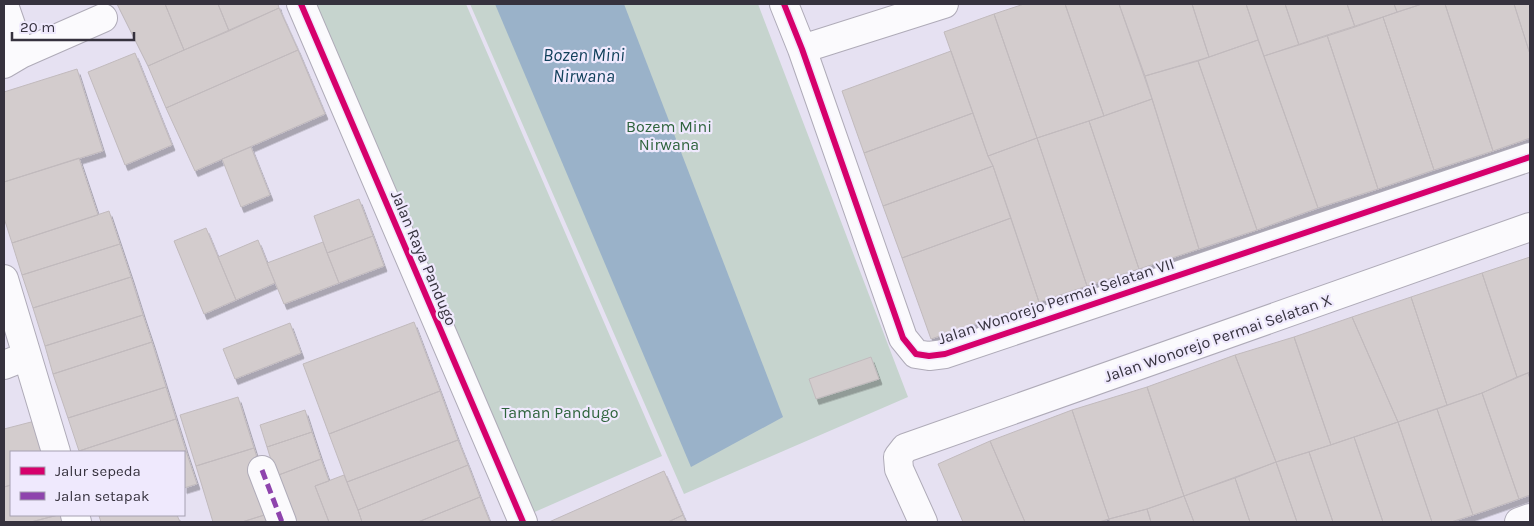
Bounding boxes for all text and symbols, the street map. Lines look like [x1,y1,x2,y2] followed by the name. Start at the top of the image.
[12,10,135,42] scale bar
[20,18,55,36] text: 20 m
[543,44,625,87] water label: Bozen Mini Nirwana
[626,117,712,154] park label: Bozem Mini Nirwana
[387,188,461,328] street label: Jalan Raya Pandugo
[936,254,1176,348] street label: Jalan Wonorejo Permai Selatan VII
[1102,290,1334,386] street label: Jalan Wonorejo Permai Selatan X
[502,403,618,422] park label: Taman Pandugo
[10,451,185,516] legend
[55,462,141,480] text: Jalur sepeda
[55,487,149,505] text: Jalan setapak

